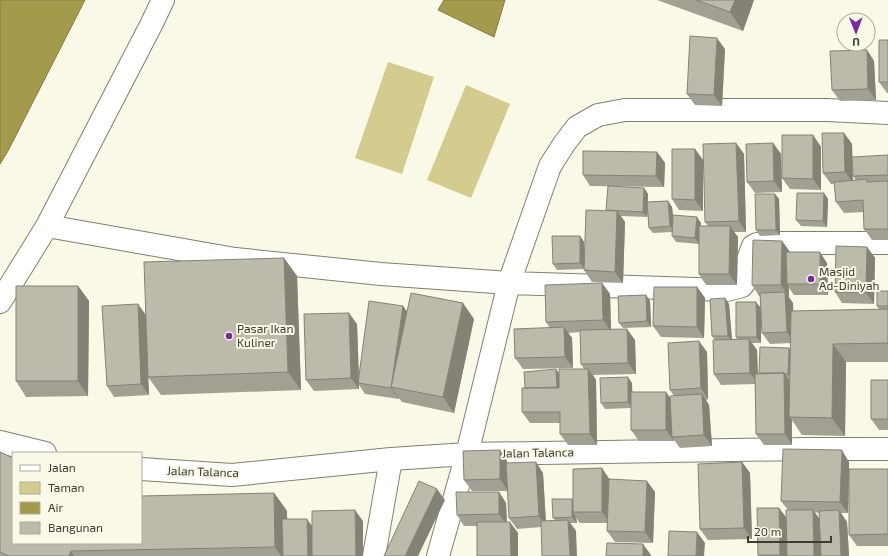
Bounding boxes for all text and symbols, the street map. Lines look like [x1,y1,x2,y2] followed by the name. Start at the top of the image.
[836,12,876,52] north arrow
[852,36,860,49] text: U
[819,264,879,292] place label: Masjid Ad-Diniyah
[806,274,816,284] marker: Masjid Ad-Diniyah
[237,321,293,349] place label: Pasar Ikan Kuliner
[224,331,234,341] marker: Pasar Ikan Kuliner
[502,444,574,460] street label: Jalan Talanca
[12,452,142,544] legend
[48,460,76,474] text: Jalan
[167,463,239,479] street label: Jalan Talanca
[48,480,85,494] text: Taman
[48,500,63,514] text: Air
[748,518,831,544] scale bar
[48,520,103,534] text: Bangunan
[754,524,781,538] text: 20 m

